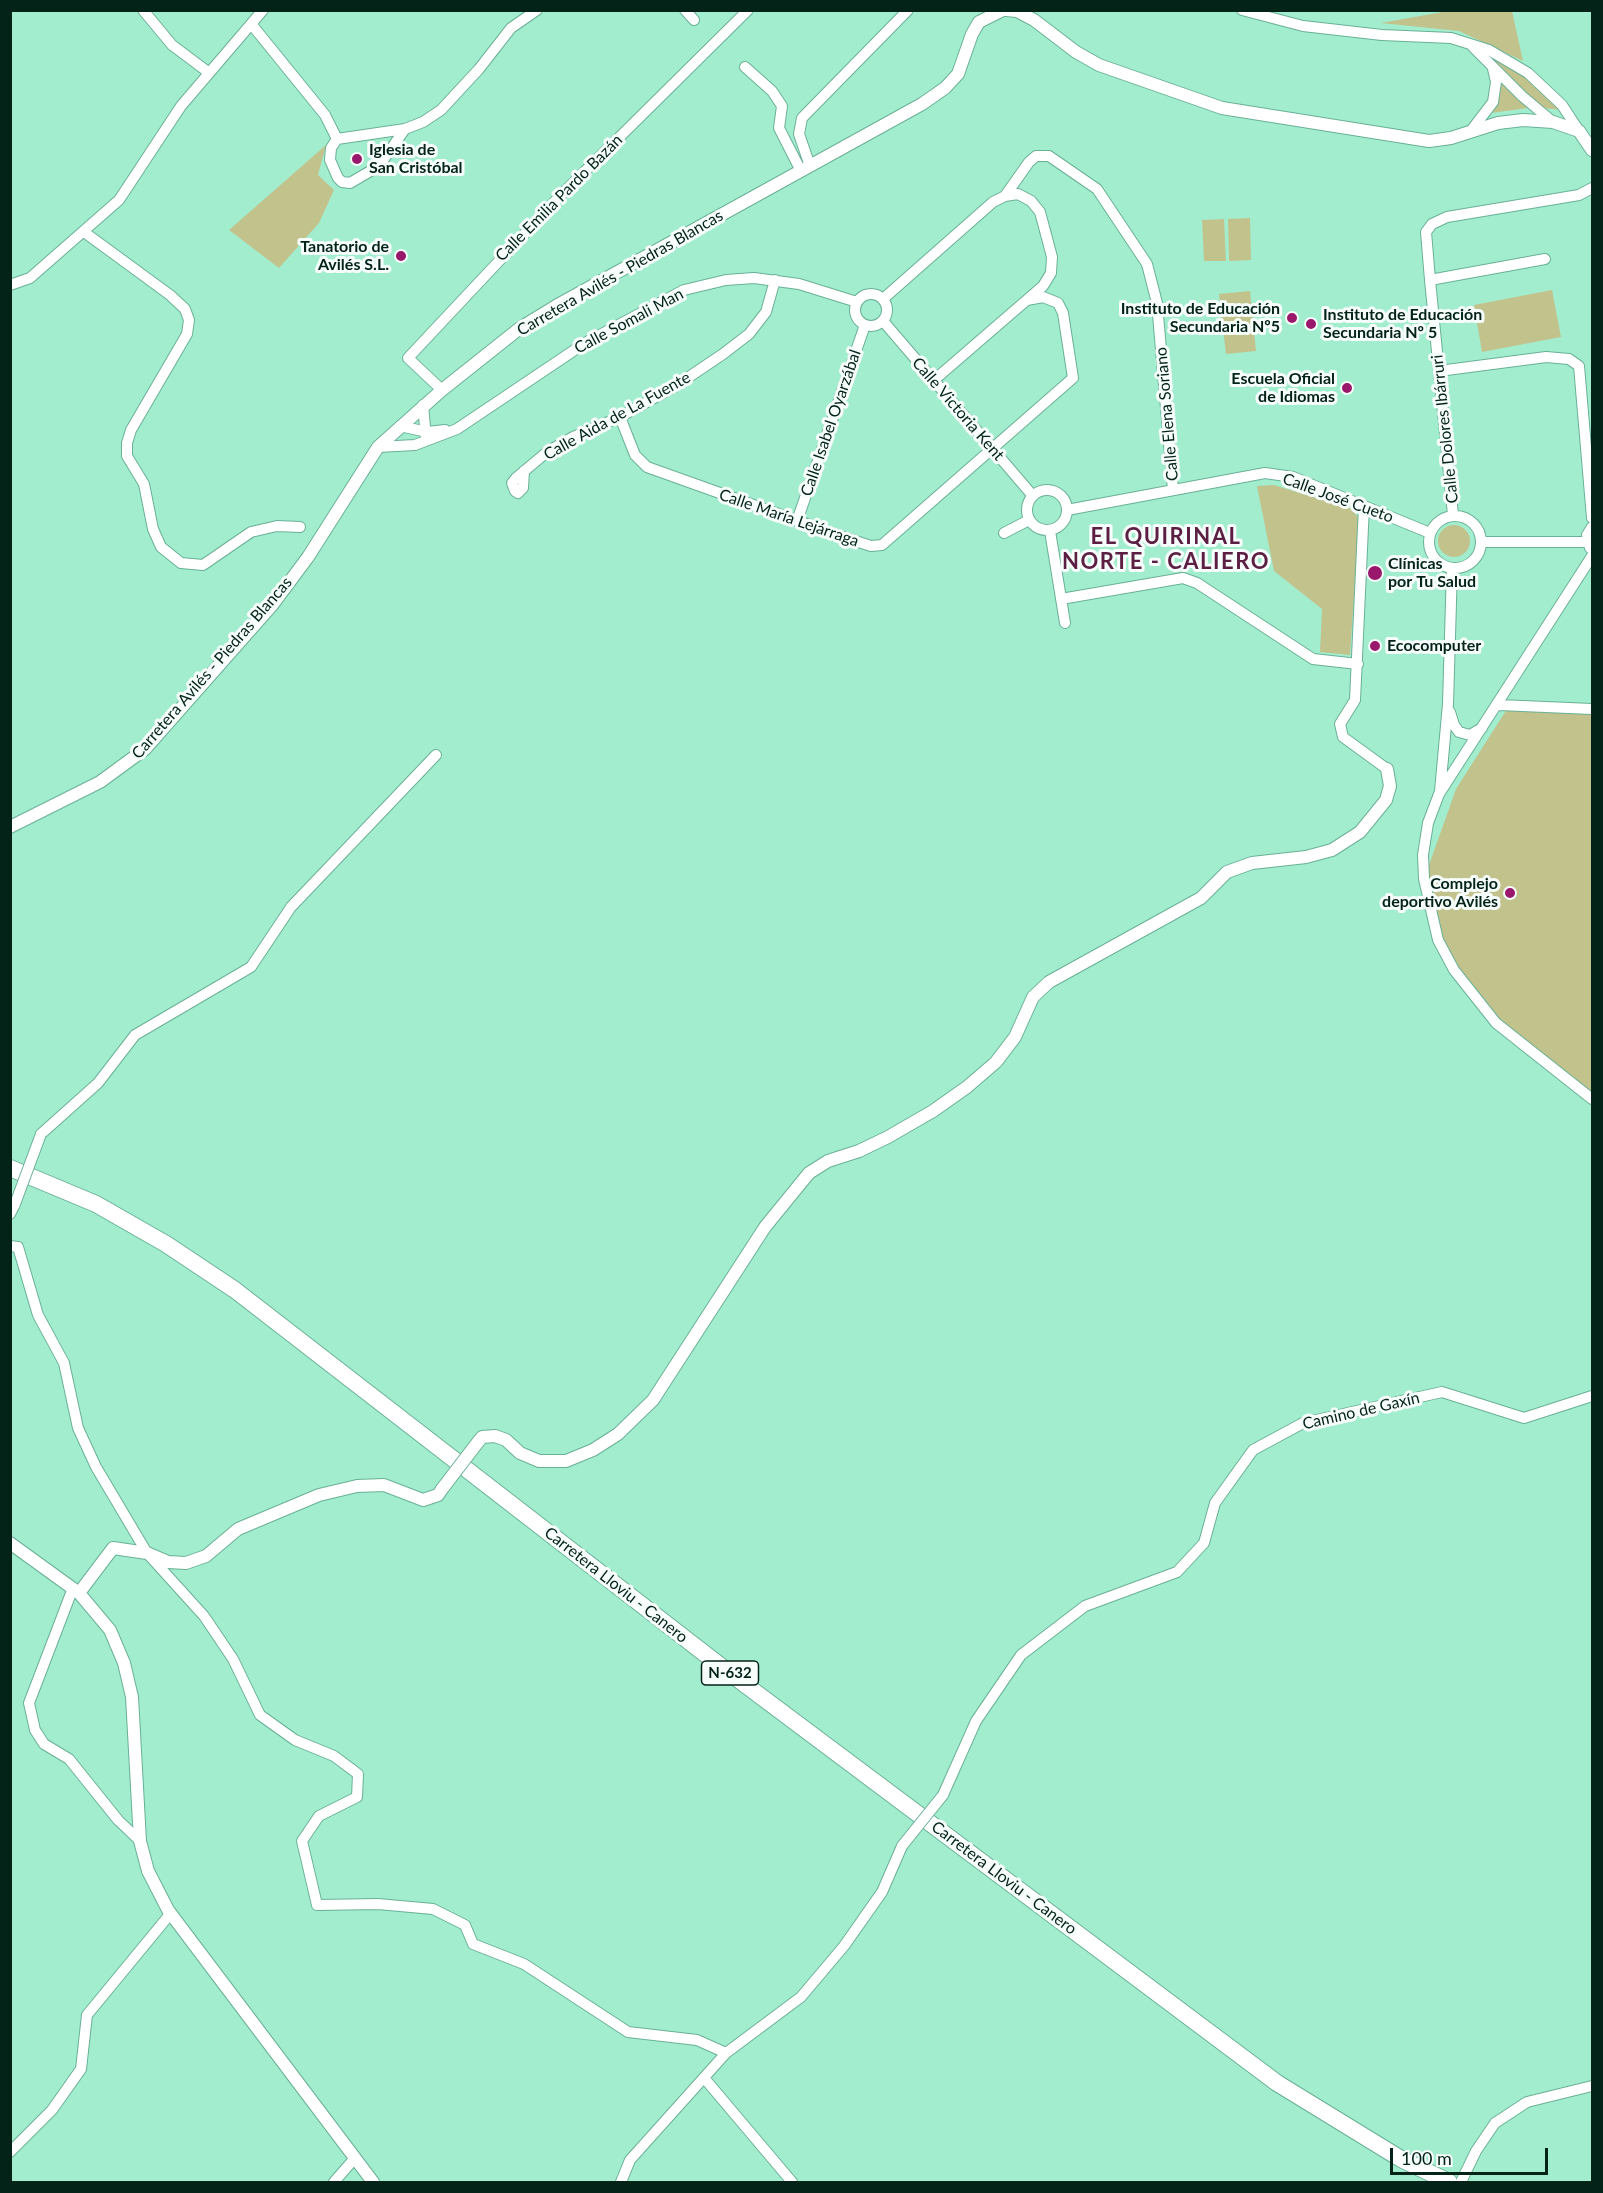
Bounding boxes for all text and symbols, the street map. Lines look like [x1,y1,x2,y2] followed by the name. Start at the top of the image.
[492,131,626,265] street label: Calle Emilia Pardo Bazán
[369,140,463,178] place label: Iglesia de San Cristóbal
[350,152,364,166] marker: Iglesia de San Cristóbal
[514,206,726,340] street label: Carretera Avilés - Piedras Blancas
[300,237,389,275] place label: Tanatorio de Avilés S.L.
[394,249,408,263] marker: Tanatorio de Avilés S.L.
[571,284,687,358] street label: Calle Somali Man
[1121,299,1280,337] place label: Instituto de Educación Secundaria Nº5
[1323,305,1482,343] place label: Instituto de Educación Secundaria Nº 5
[1285,311,1299,325] marker: Instituto de Educación Secundaria Nº5
[1304,317,1318,331] marker: Instituto de Educación Secundaria Nº 5
[1152,346,1182,482] street label: Calle Elena Soriano
[797,347,865,499] street label: Calle Isabel Oyarzábal
[908,353,1008,465] street label: Calle Victoria Kent
[1428,354,1462,504] street label: Calle Dolores Ibárruri
[540,368,694,464] street label: Calle Aida de La Fuente
[1231,369,1335,407] place label: Escuela Oficial de Idiomas
[1340,381,1354,395] marker: Escuela Oficial de Idiomas
[1280,469,1396,527] street label: Calle José Cueto
[717,485,861,551] street label: Calle María Lejárraga
[1062,524,1270,576] district label: EL QUIRINAL NORTE - CALIERO
[1388,554,1476,592] place label: Clínicas por Tu Salud
[1366,564,1384,582] marker: Clínicas por Tu Salud
[128,573,296,763] street label: Carretera Avilés - Piedras Blancas
[1387,636,1481,656] place label: Ecocomputer
[1368,639,1382,653] marker: Ecocomputer
[1382,874,1498,912] place label: Complejo deportivo Avilés
[1503,886,1517,900] marker: Complejo deportivo Avilés
[1301,1388,1421,1434] street label: Camino de Gaxín
[540,1523,692,1647] street label: Carretera Lloviu - Canero
[702,1661,758,1685] road number: N-632
[928,1817,1080,1939] street label: Carretera Lloviu - Canero
[1393,2136,1550,2174] scale bar
[1401,2147,1452,2169] text: 100 m

